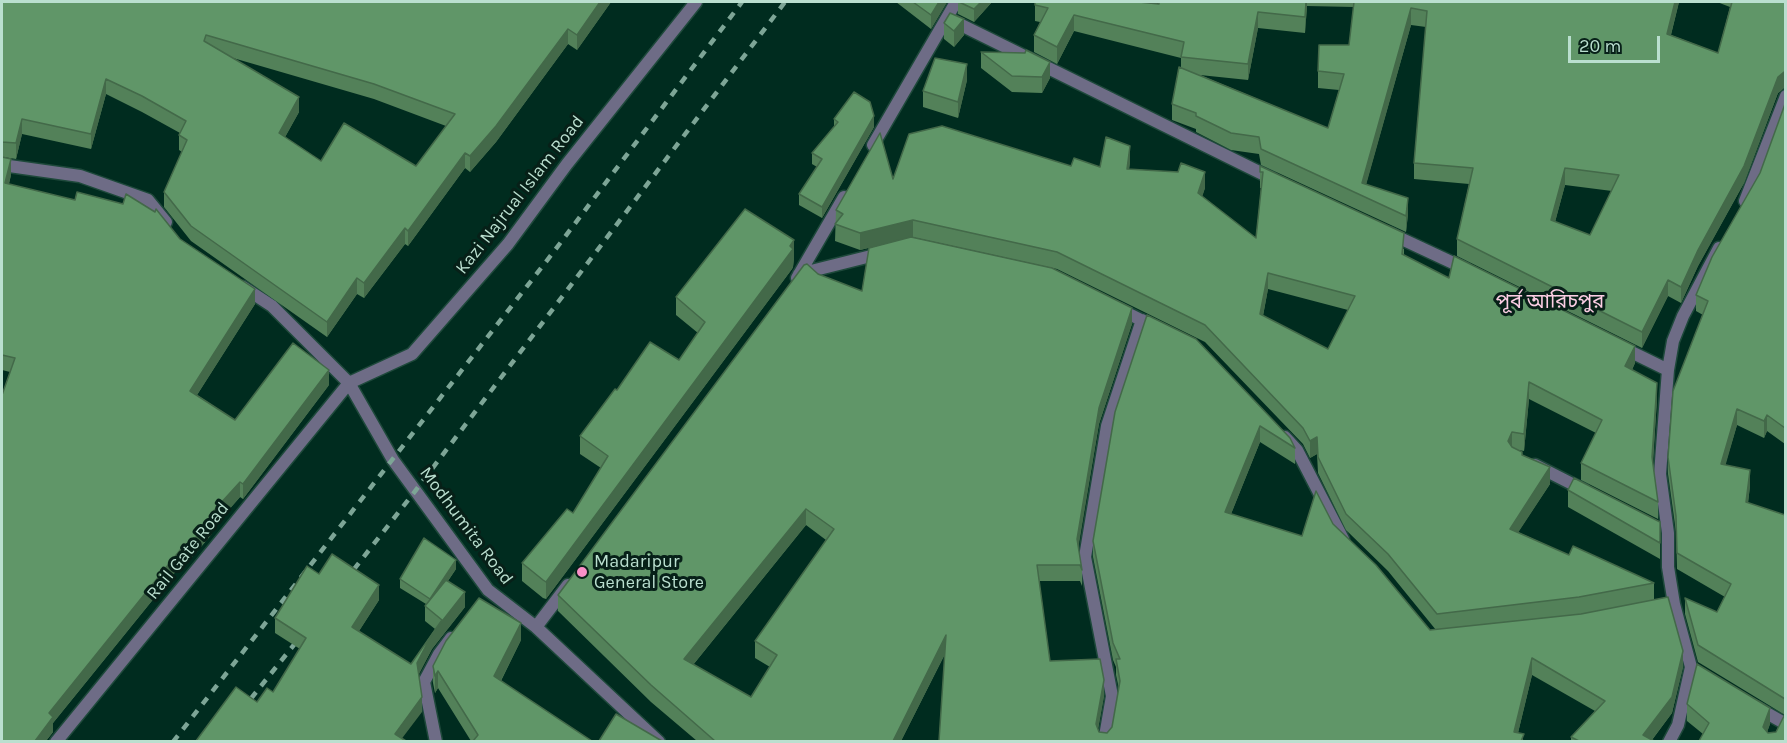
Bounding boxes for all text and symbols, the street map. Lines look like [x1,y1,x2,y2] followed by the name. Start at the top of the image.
[1571,24,1662,62] scale bar
[1579,35,1621,57] text: 20 m
[451,111,589,279] street label: Kazi Najrual Islam Road
[1496,290,1604,314] district label: পূর্ব আরিচপুর
[415,463,517,589] street label: Modhumita Road
[142,498,234,604] street label: Rail Gate Road
[594,551,704,594] place label: Madaripur General Store
[575,565,589,579] marker: Madaripur General Store

